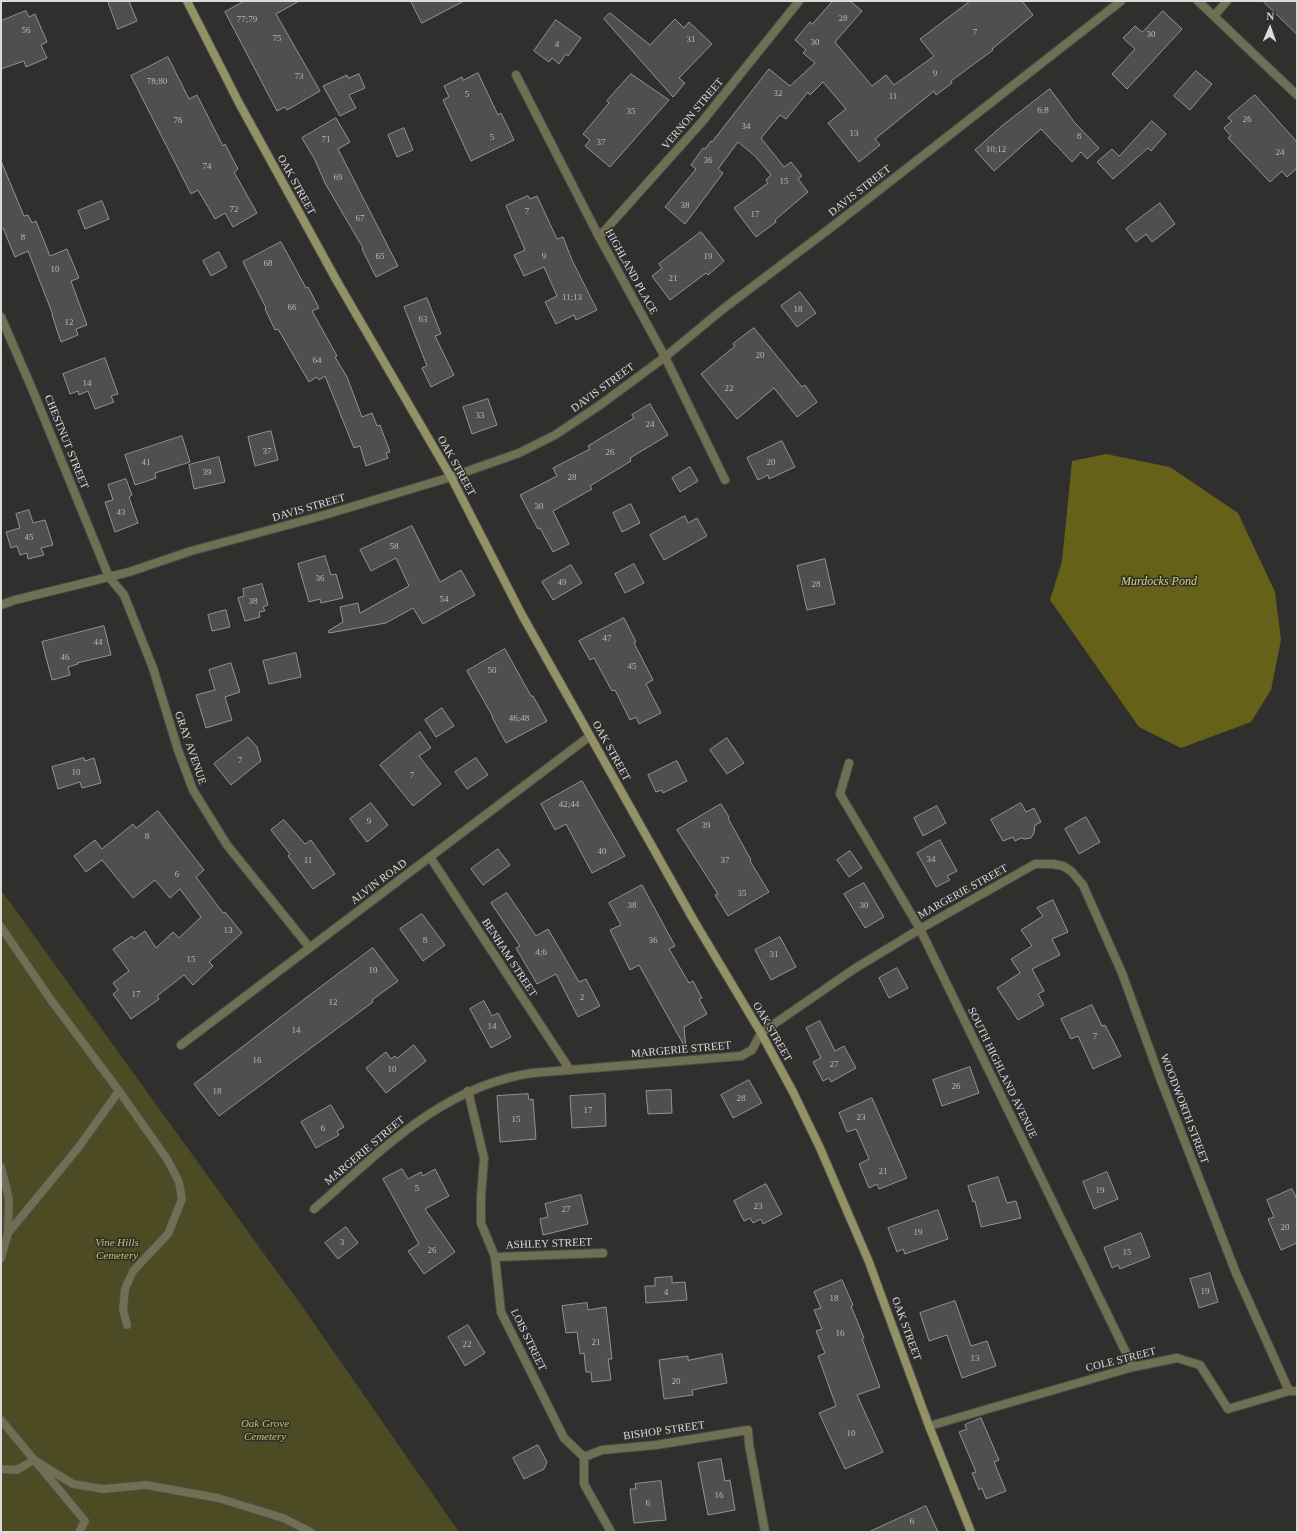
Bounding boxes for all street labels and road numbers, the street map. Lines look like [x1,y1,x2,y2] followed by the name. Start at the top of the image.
[659,76,727,152] street label: VERNON STREET
[274,153,318,217] street label: OAK STREET
[826,163,894,219] street label: DAVIS STREET
[602,227,660,317] street label: HIGHLAND PLACE
[569,361,637,415] street label: DAVIS STREET
[41,393,91,491] street label: CHESTNUT STREET
[434,434,478,498] street label: OAK STREET
[271,491,347,525] street label: DAVIS STREET
[171,710,209,786] street label: GRAY AVENUE
[589,719,633,783] street label: OAK STREET
[348,857,410,907] street label: ALVIN ROAD
[916,862,1010,922] street label: MARGERIE STREET
[479,916,539,1000] street label: BENHAM STREET
[750,1000,794,1064] street label: OAK STREET
[965,1005,1039,1141] street label: SOUTH HIGHLAND AVENUE
[630,1039,732,1061] street label: MARGERIE STREET
[1157,1052,1211,1166] street label: WOODWORTH STREET
[322,1114,408,1188] street label: MARGERIE STREET
[506,1236,592,1252] street label: ASHLEY STREET
[888,1295,924,1363] street label: OAK STREET
[507,1307,549,1373] street label: LOIS STREET
[1085,1345,1157,1375] street label: COLE STREET
[622,1419,706,1443] street label: BISHOP STREET

